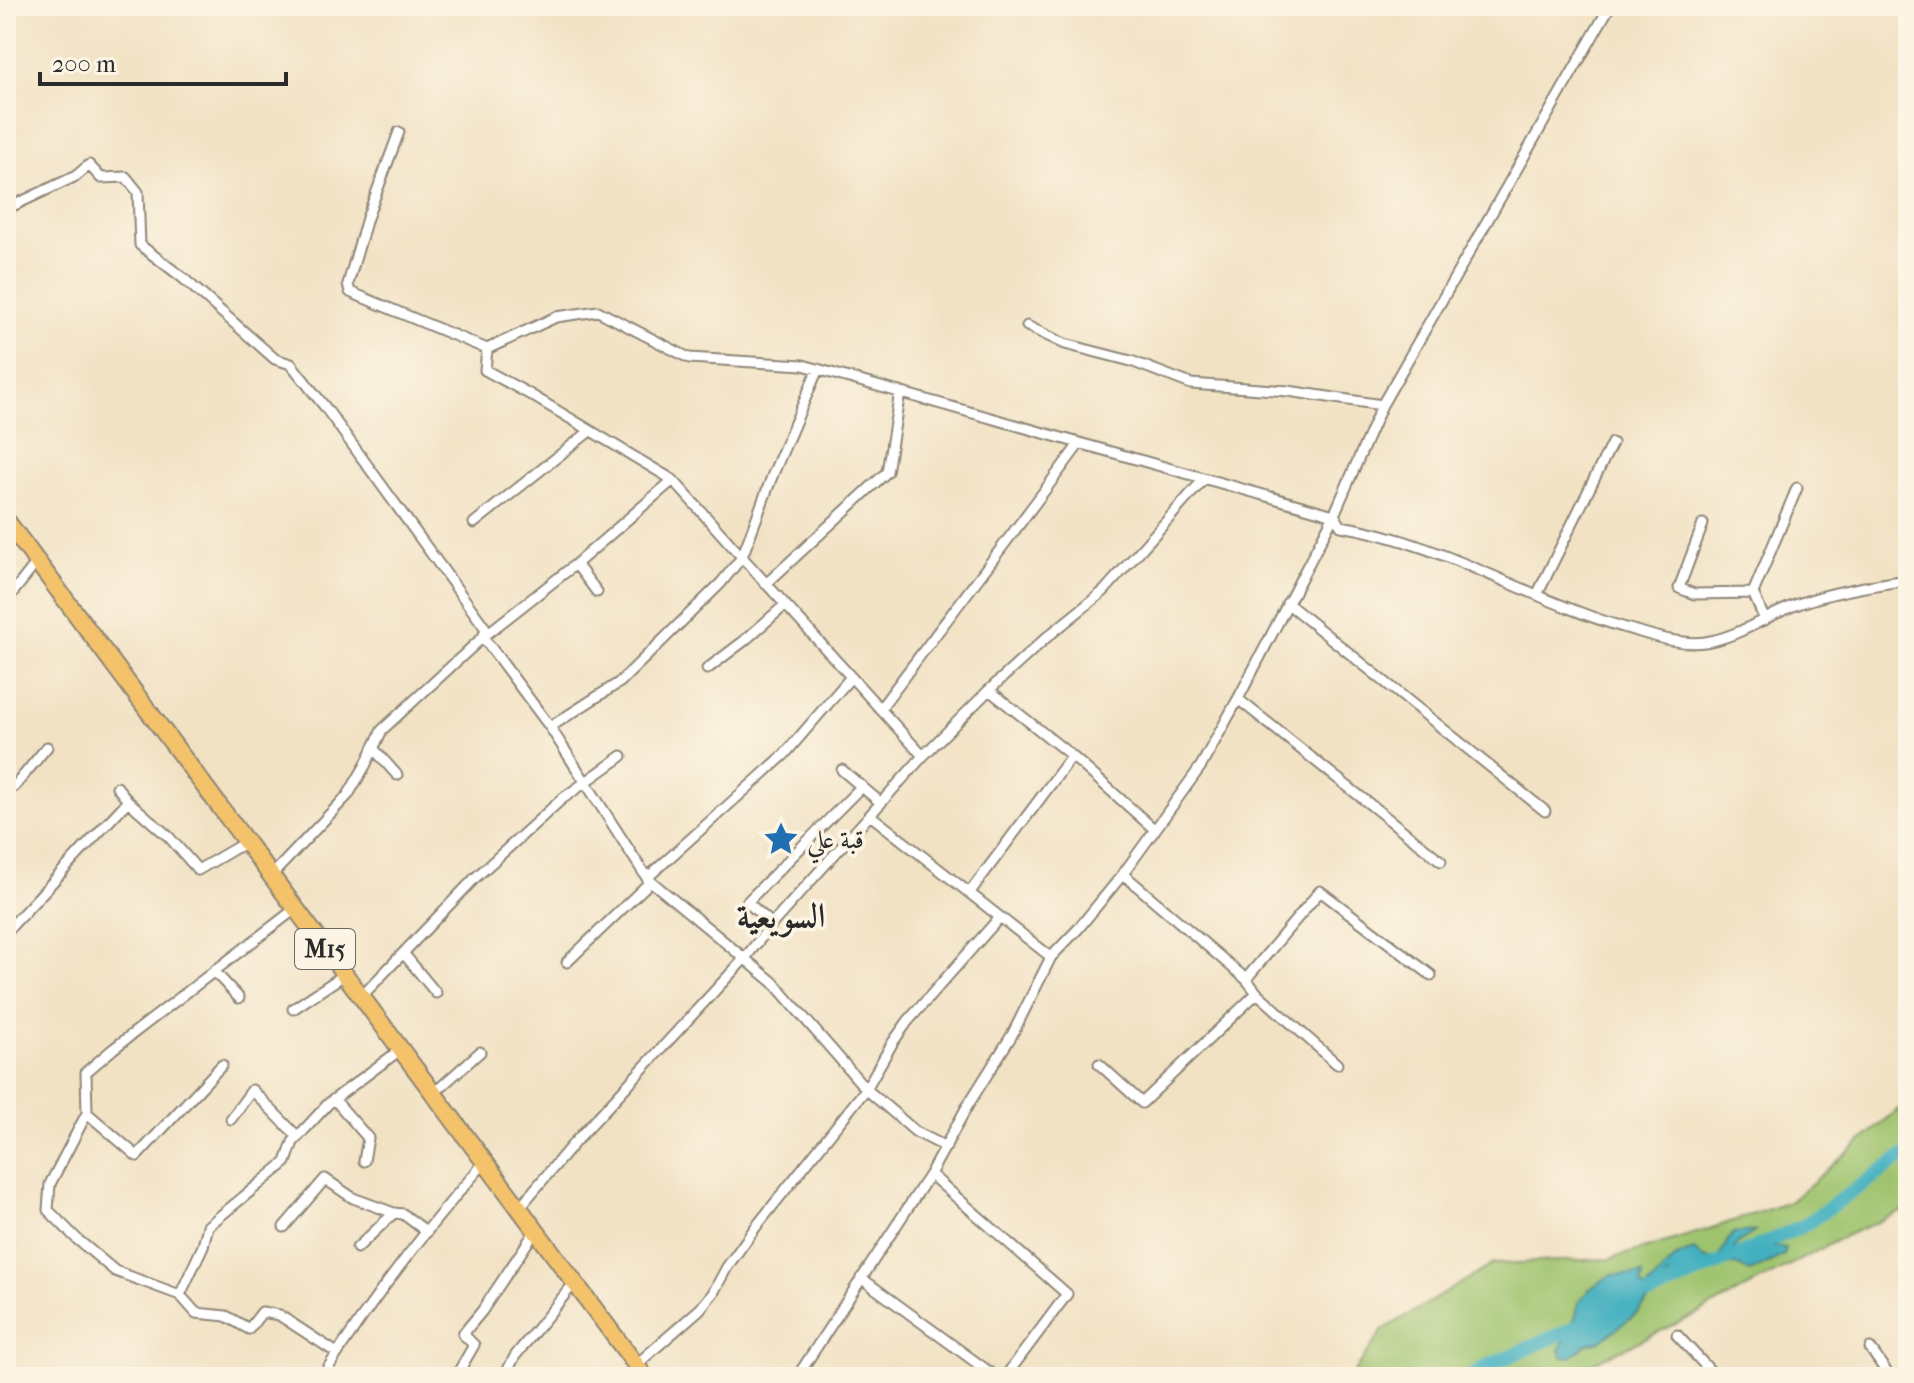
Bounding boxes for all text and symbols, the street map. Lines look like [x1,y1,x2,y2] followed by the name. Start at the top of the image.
[40,36,286,86] scale bar
[52,50,116,78] text: 200 m
[762,820,800,858] place icon: قبة علي
[807,824,864,864] place label: قبة علي
[737,896,825,938] district label: السويعية
[295,929,355,969] road number: M15

